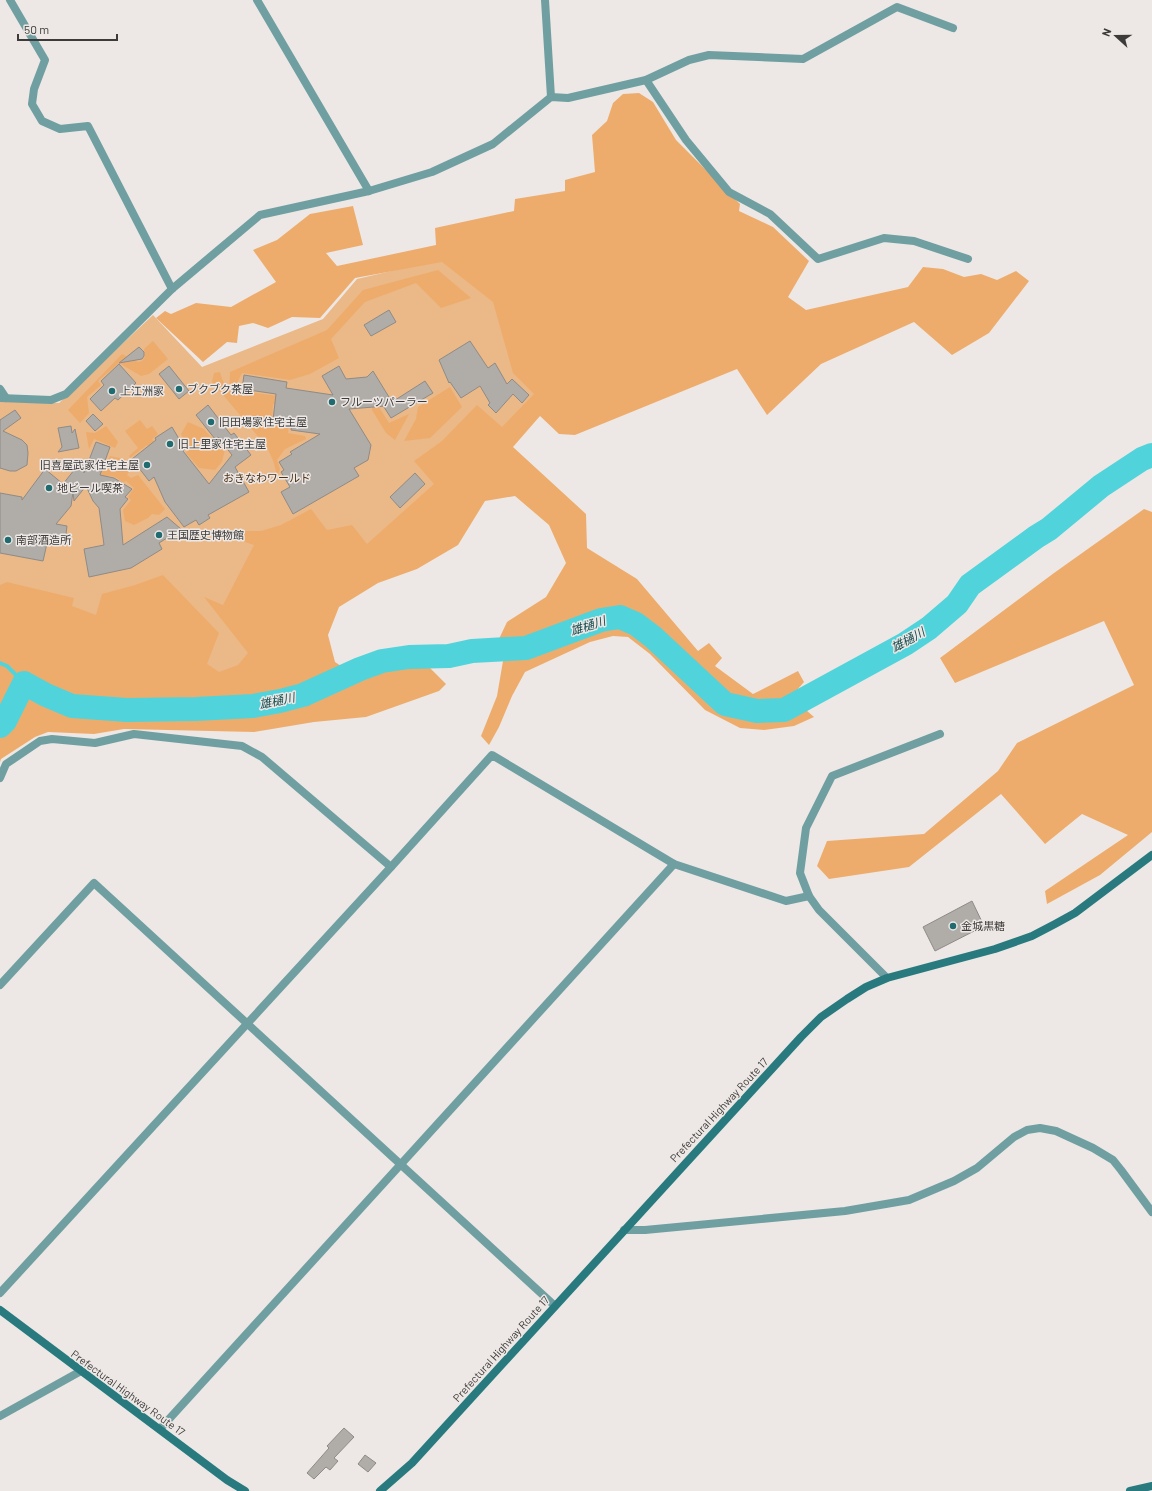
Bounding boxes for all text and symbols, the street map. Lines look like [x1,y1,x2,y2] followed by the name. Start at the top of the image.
[18,16,117,42] scale bar
[1096,16,1136,56] north arrow
[24,22,49,36] text: 50 m
[1099,26,1114,38] text: N
[187,382,253,395] place label: ブクブク茶屋
[120,384,164,397] place label: 上江洲家
[174,384,184,394] marker: ブクブク茶屋
[107,386,117,396] marker: 上江洲家
[340,395,428,408] place label: フルーツパーラー
[327,397,337,407] marker: フルーツパーラー
[219,415,307,428] place label: 旧田場家住宅主屋
[206,417,216,427] marker: 旧田場家住宅主屋
[178,437,266,450] place label: 旧上里家住宅主屋
[165,439,175,449] marker: 旧上里家住宅主屋
[40,458,139,471] place label: 旧喜屋武家住宅主屋
[142,460,152,470] marker: 旧喜屋武家住宅主屋
[223,471,311,484] park label: おきなわワールド
[57,481,123,494] place label: 地ビール喫茶
[44,483,54,493] marker: 地ビール喫茶
[167,528,244,541] place label: 王国歴史博物館
[154,530,164,540] marker: 王国歴史博物館
[16,533,72,546] place label: 南部酒造所
[3,535,13,545] marker: 南部酒造所
[568,612,609,637] water label: 雄樋川
[888,623,928,654] water label: 雄樋川
[258,689,298,711] water label: 雄樋川
[961,919,1005,932] place label: 金城黒糖
[948,921,958,931] marker: 金城黒糖
[667,1055,770,1164] street label: Prefectural Highway Route 17
[450,1293,551,1404] street label: Prefectural Highway Route 17
[69,1347,188,1438] street label: Prefectural Highway Route 17

